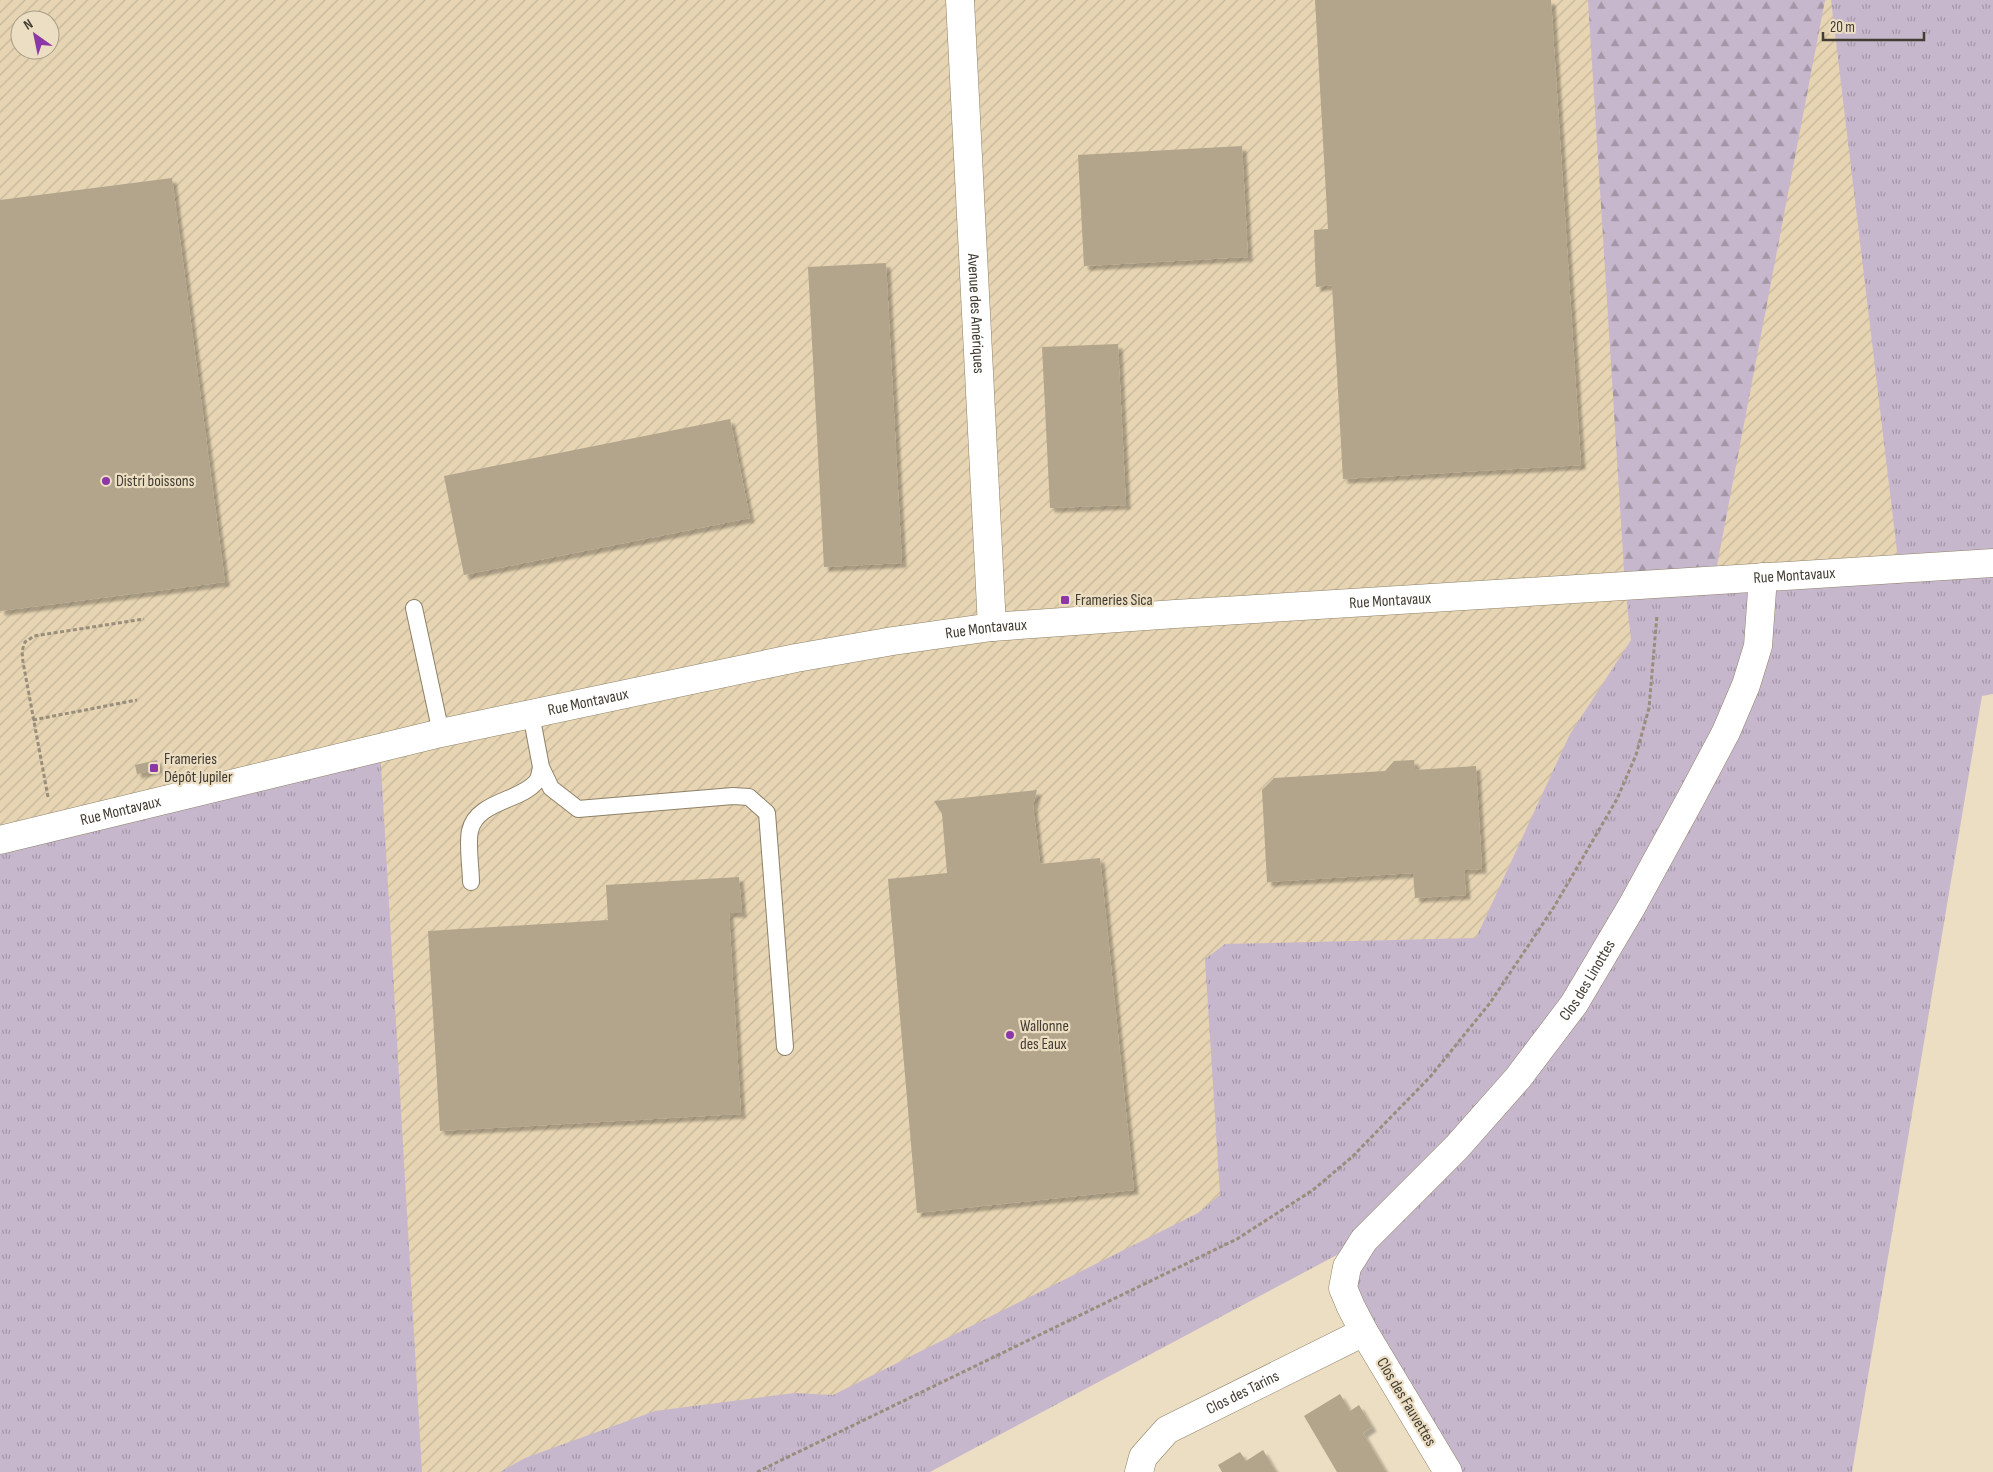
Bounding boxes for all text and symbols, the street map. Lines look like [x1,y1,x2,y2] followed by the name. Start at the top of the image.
[10,10,60,60] north arrow
[1823,10,1924,42] scale bar
[20,15,36,34] text: N
[1830,18,1855,37] text: 20 m
[963,252,989,374] street label: Avenue des Amériques
[116,472,195,491] place label: Distri boissons
[100,475,112,487] marker: Distri boissons
[1753,563,1836,587] street label: Rue Montavaux
[1349,589,1432,613] street label: Rue Montavaux
[1075,591,1153,610] place label: Frameries Sica
[1059,594,1071,606] marker: Frameries Sica
[944,615,1027,643] street label: Rue Montavaux
[546,684,630,720] street label: Rue Montavaux
[164,750,233,787] place label: Frameries Dépôt Jupiler
[148,762,160,774] marker: Frameries Dépôt Jupiler
[78,792,163,830] street label: Rue Montavaux
[1555,936,1619,1024] street label: Clos des Linottes
[1020,1017,1069,1054] place label: Wallonne des Eaux
[1004,1029,1016,1041] marker: Wallonne des Eaux
[1372,1354,1440,1450] street label: Clos des Fauvettes
[1203,1366,1282,1419] street label: Clos des Tarins

